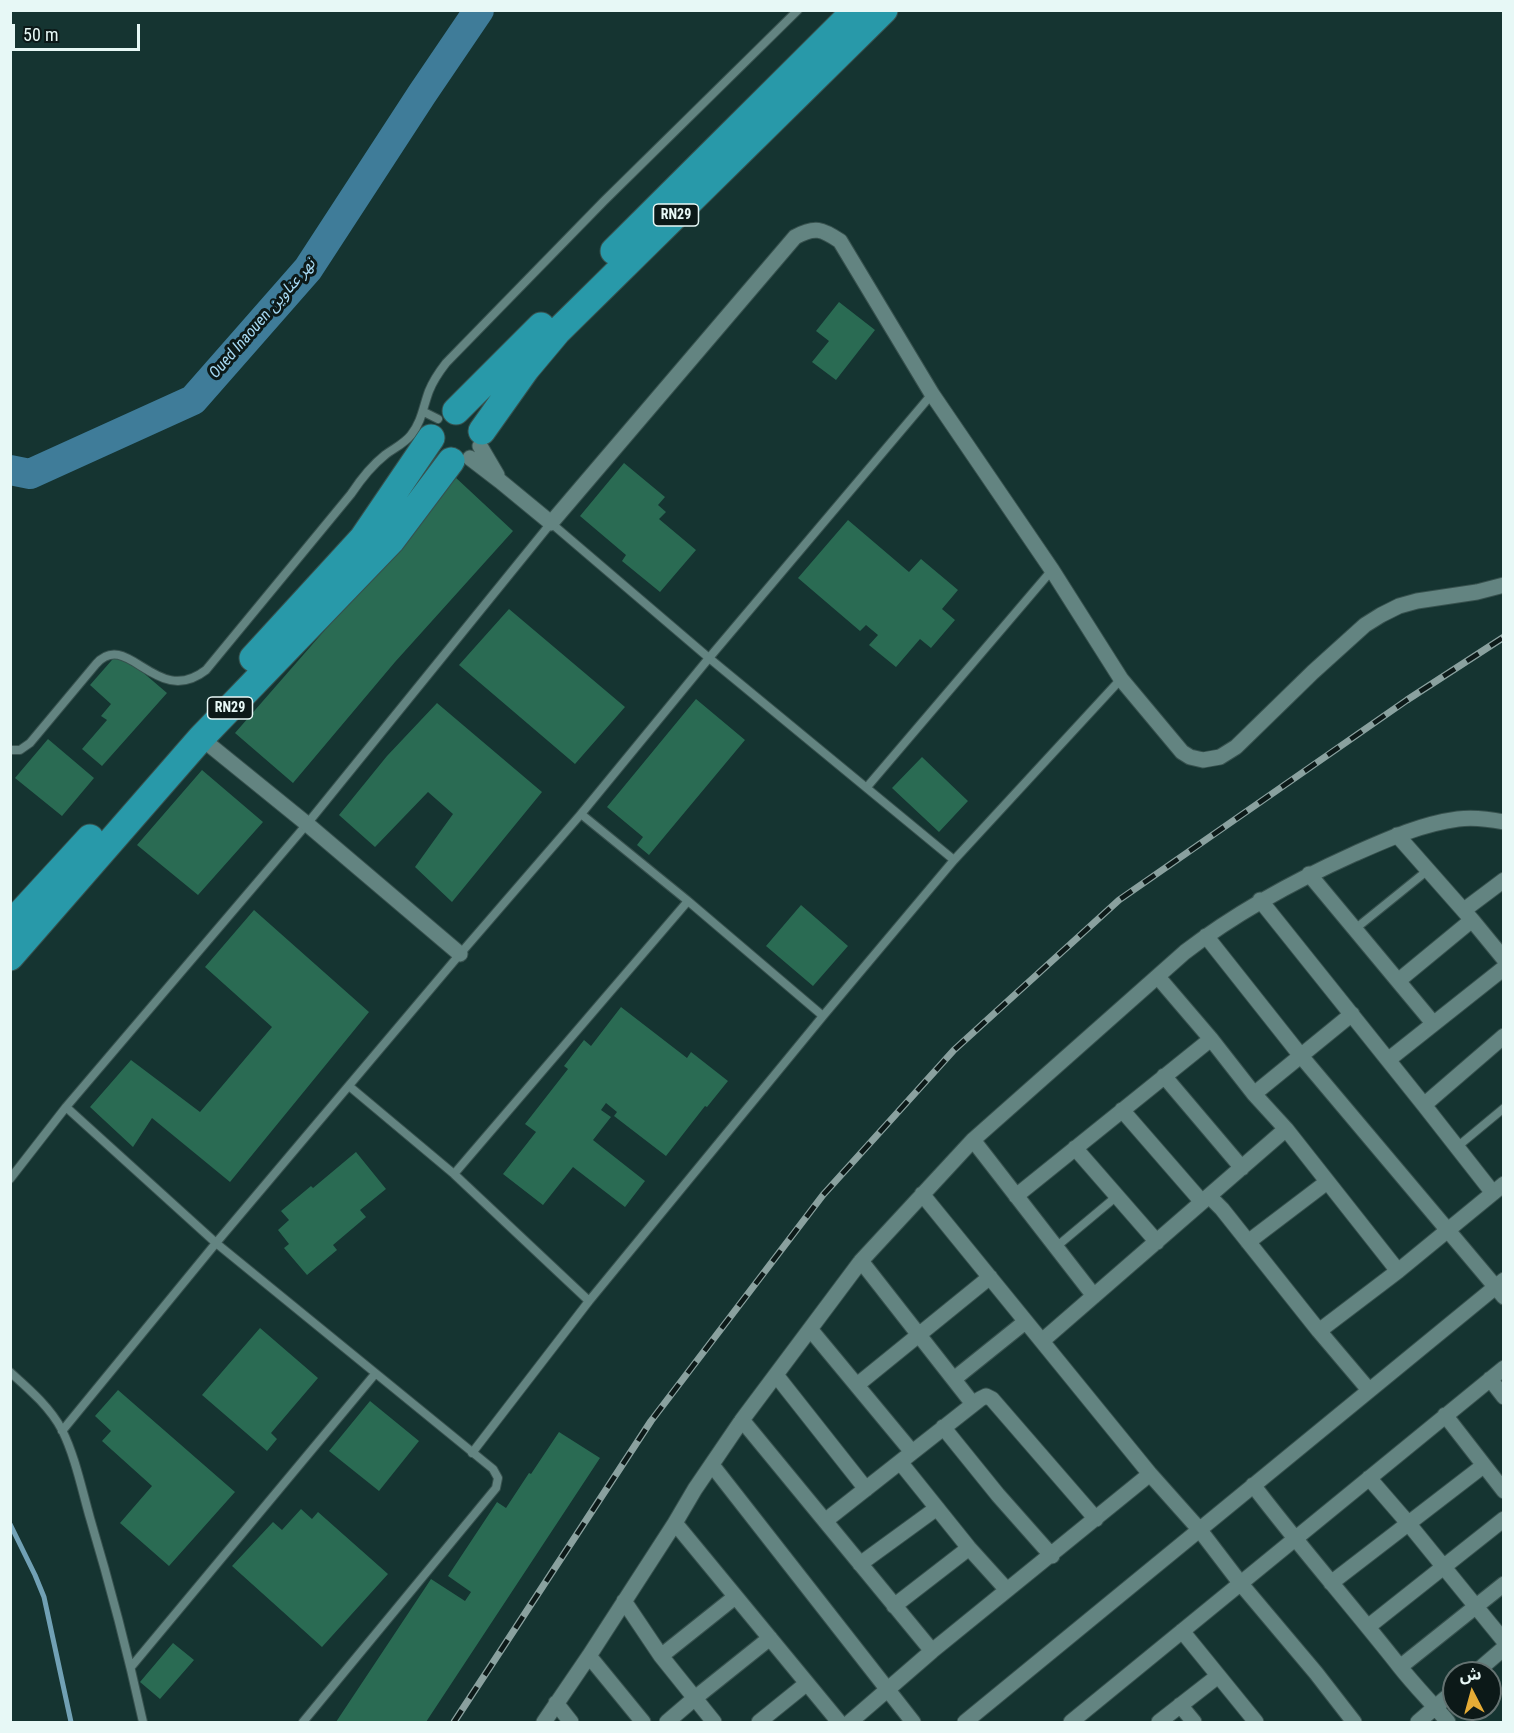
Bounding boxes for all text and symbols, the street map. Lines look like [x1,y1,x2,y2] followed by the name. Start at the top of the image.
[15,12,142,50] scale bar
[23,24,58,45] text: 50 m
[654,204,698,226] road number: RN29
[206,255,320,383] water label: Oued Inaouen نهر عناوين
[208,697,252,719] road number: RN29
[1442,1661,1502,1721] north arrow
[1458,1664,1482,1685] text: ش

